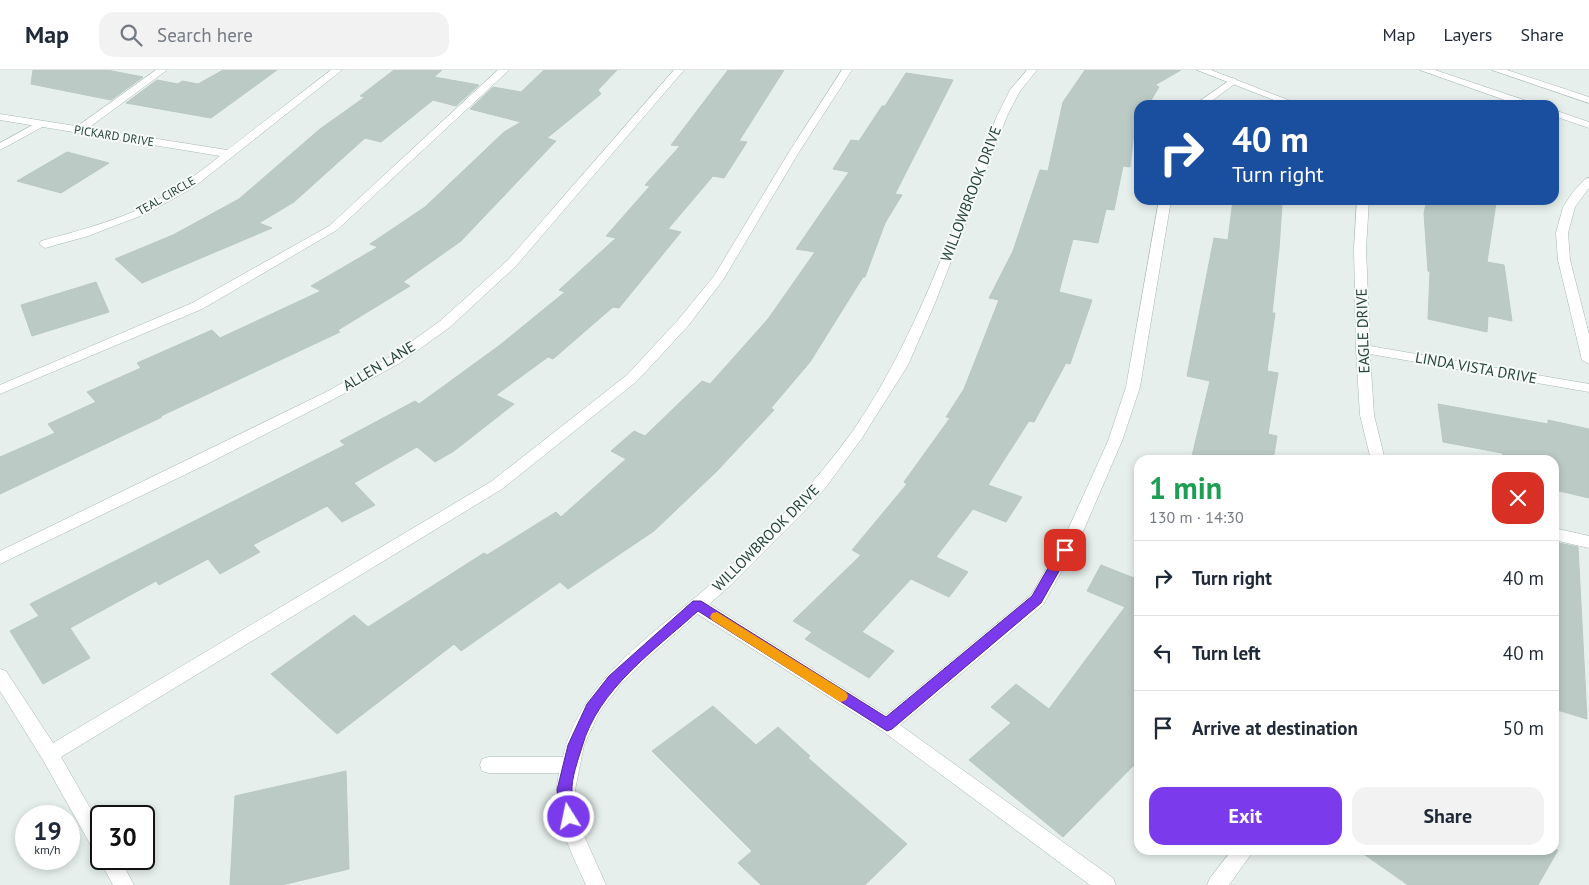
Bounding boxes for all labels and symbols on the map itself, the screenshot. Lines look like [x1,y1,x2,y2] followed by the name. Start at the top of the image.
[73,122,155,149] street label: PICKARD DRIVE
[936,123,1005,264] street label: WILLOWBROOK DRIVE
[134,173,198,218] street label: TEAL CIRCLE
[1352,288,1373,374] street label: EAGLE DRIVE
[339,337,418,395] street label: ALLEN LANE
[1414,347,1538,388] street label: LINDA VISTA DRIVE
[708,480,823,595] street label: WILLOWBROOK DRIVE
[1044,529,1086,571] pin
[542,790,594,842] position arrow
[90,805,155,870] speed limit sign: 30

